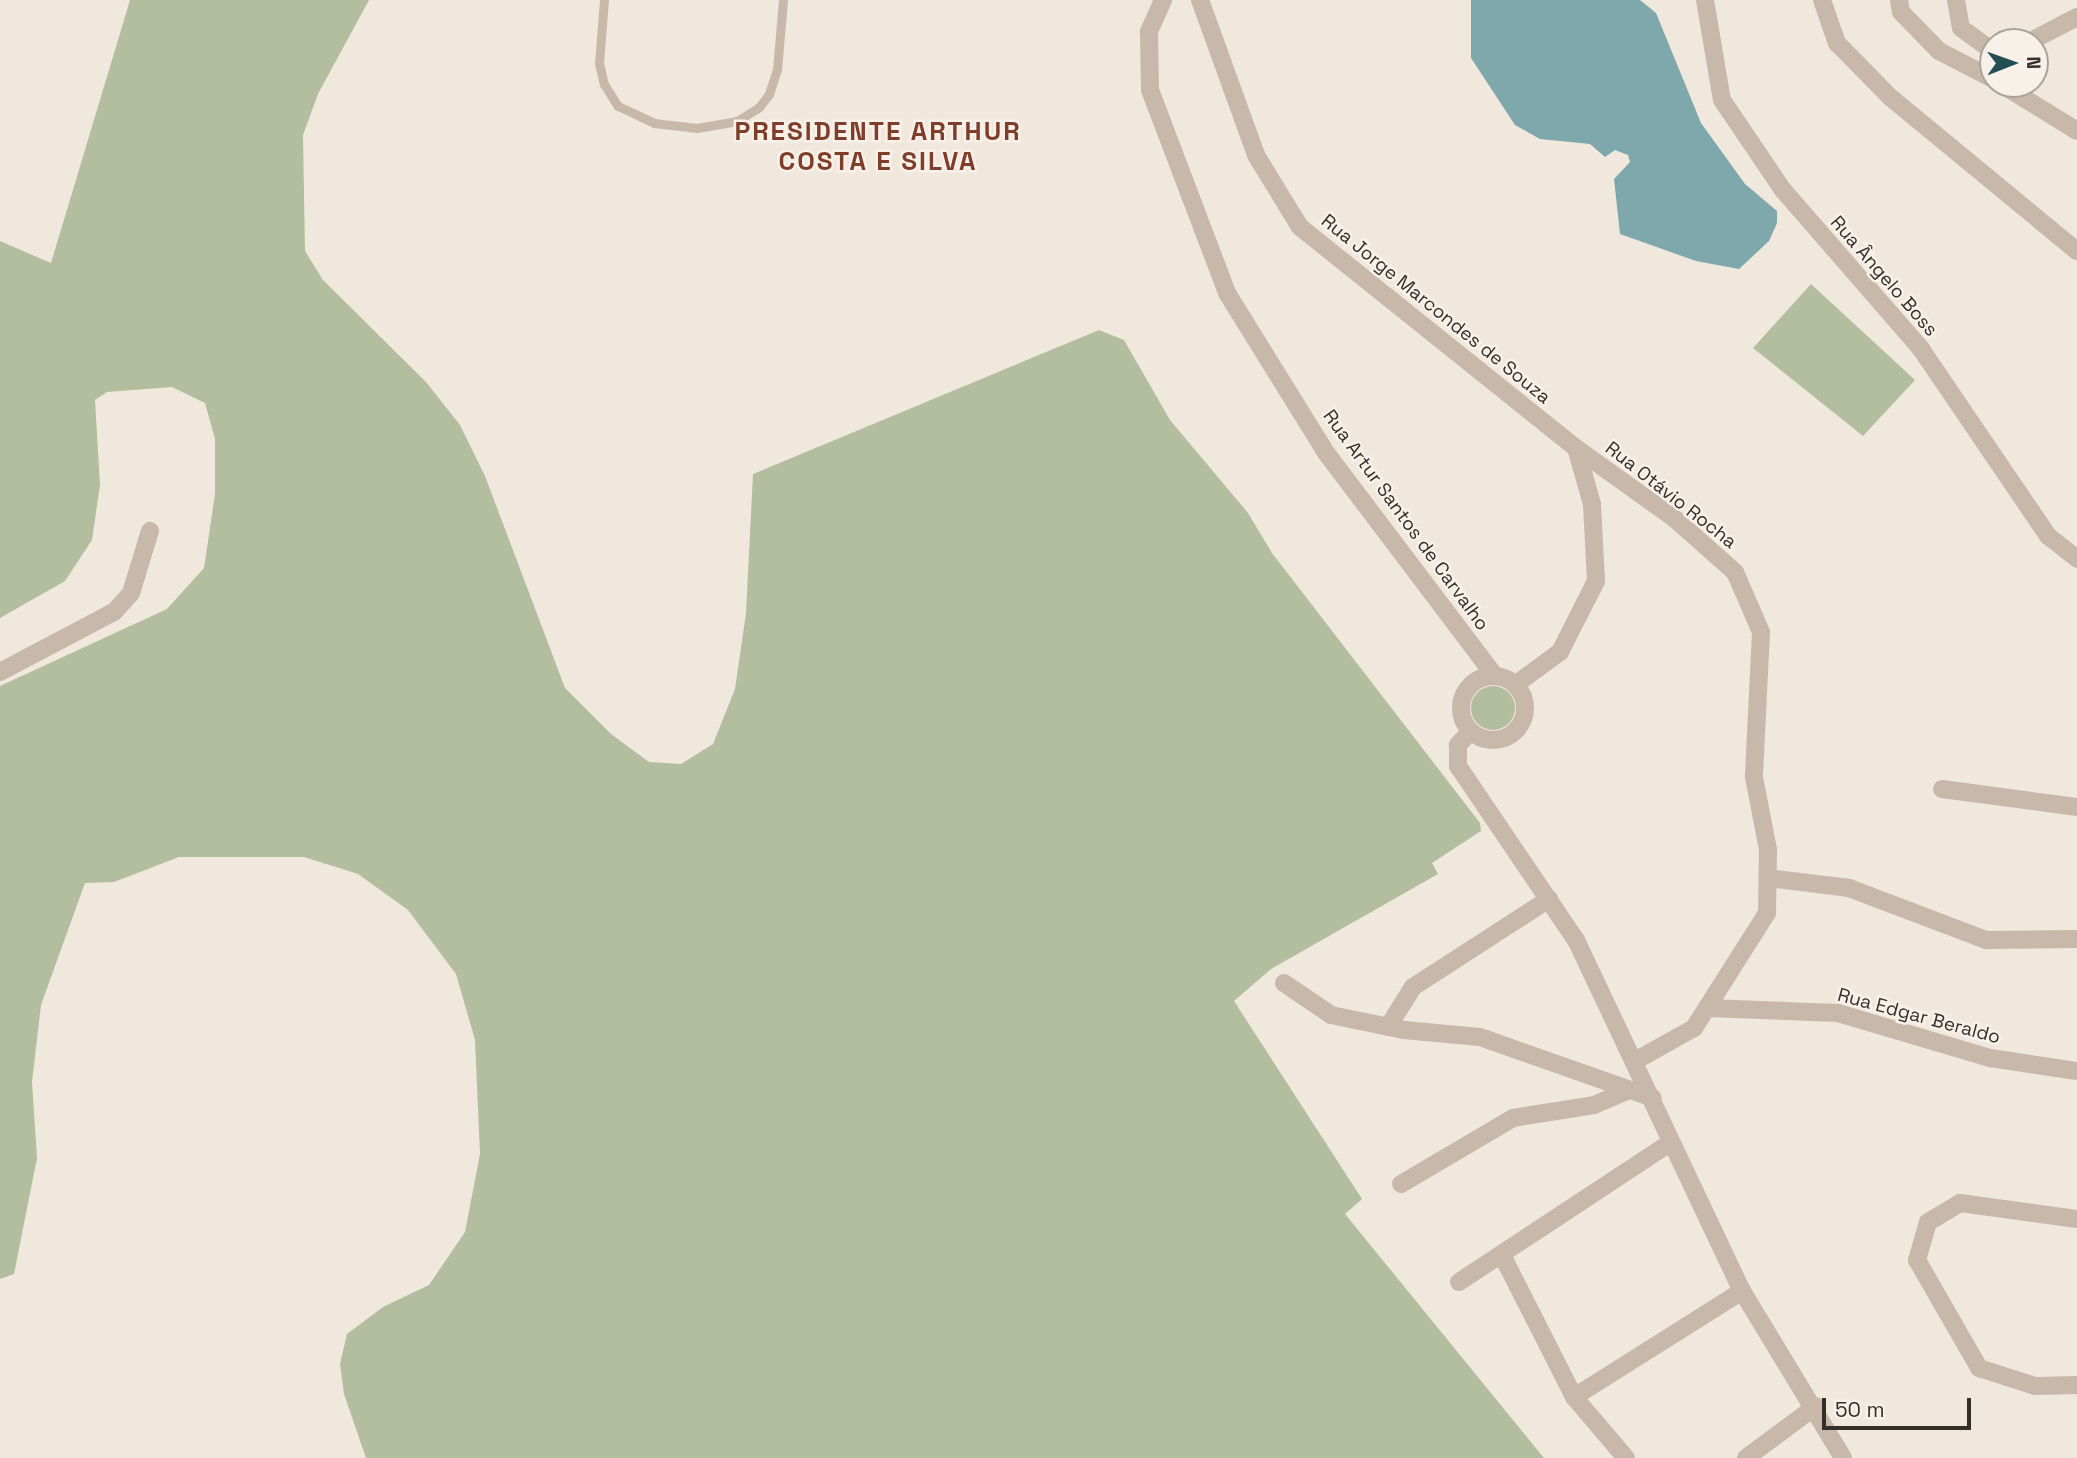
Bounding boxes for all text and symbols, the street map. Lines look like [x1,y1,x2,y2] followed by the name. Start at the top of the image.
[1979,28,2049,98] north arrow
[2021,56,2046,69] text: N
[736,116,1020,178] district label: PRESIDENTE ARTHUR COSTA E SILVA
[1317,209,1555,409] street label: Rua Jorge Marcondes de Souza
[1826,211,1942,341] street label: Rua Ângelo Boss
[1318,405,1494,635] street label: Rua Artur Santos de Carvalho
[1601,437,1741,553] street label: Rua Otávio Rocha
[1835,983,2003,1049] street label: Rua Edgar Beraldo
[1825,1384,1974,1428] scale bar
[1835,1396,1885,1423] text: 50 m

